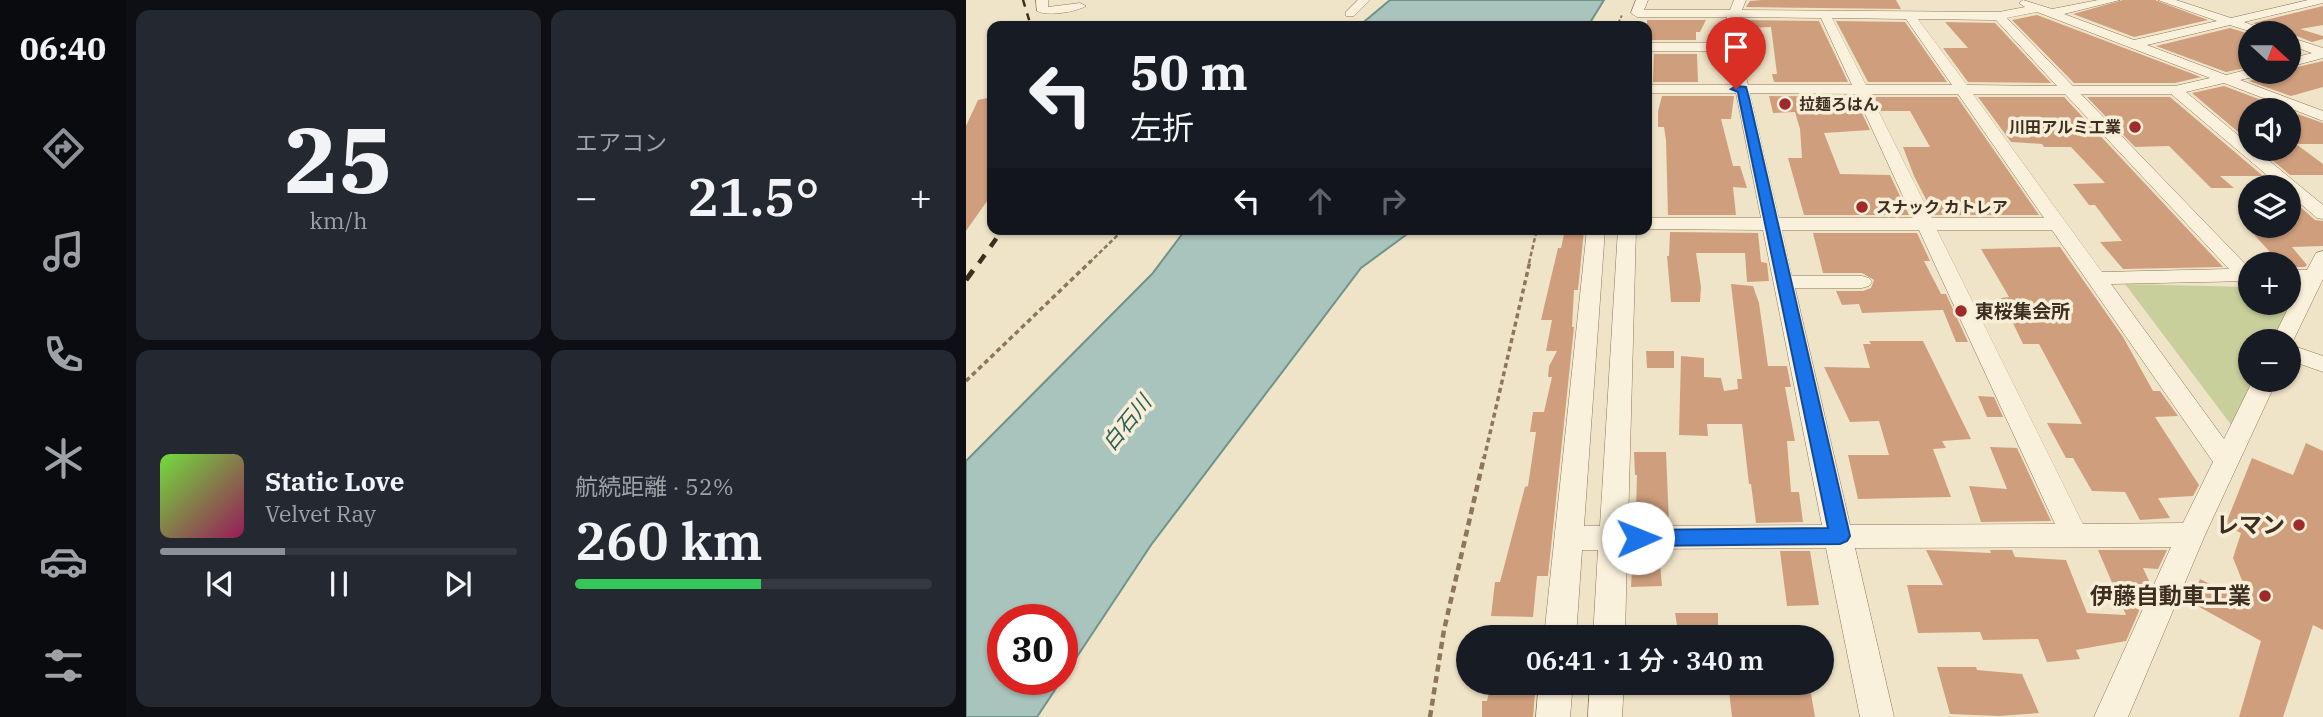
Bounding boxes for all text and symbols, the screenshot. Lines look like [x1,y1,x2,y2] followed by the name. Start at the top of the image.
[1706,17,1766,89] pin
[2238,21,2301,84] north arrow
[2238,21,2301,392] map controls
[20,27,106,69] text: 06:40
[1717,28,1755,66] icon: arrive
[1130,40,1248,103] text: 50 m
[1015,49,1106,140] icon: left
[1799,94,1879,114] place label: 拉麺ろはん
[1777,96,1793,112] marker: 拉麺ろはん
[2238,98,2301,161] button: sound
[284,100,393,218] text: 25
[1130,106,1194,148] text: 左折
[2009,117,2121,137] place label: 川田アルミ工業
[2127,119,2143,135] marker: 川田アルミ工業
[39,124,88,173] icon: directions
[575,127,667,157] text: エアコン
[687,163,820,230] text: 21.5°
[575,172,598,221] text: −
[909,172,932,221] text: +
[2238,175,2301,238] button: layers
[1228,182,1266,220] icon: left
[1301,182,1339,220] icon: ahead
[1374,182,1412,220] icon: right
[1876,197,2008,217] place label: スナック カトレア
[1854,199,1870,215] marker: スナック カトレア
[309,205,368,235] text: km/h
[39,227,88,276] icon: music
[2238,252,2301,315] button: +
[1975,299,2070,323] place label: 東桜集会所
[1953,303,1969,319] marker: 東桜集会所
[2238,329,2301,392] button: −
[39,330,88,379] icon: phone
[1096,388,1158,456] water label: 白石川
[39,434,88,483] icon: climate
[265,464,404,498] text: Static Love
[575,471,734,501] text: 航続距離 · 52%
[265,498,376,528] text: Velvet Ray
[1601,501,1675,575] position arrow
[575,507,763,574] text: 260 km
[2216,509,2285,539] place label: レマン
[2291,517,2307,533] marker: レマン
[39,537,88,586] icon: car
[201,565,239,603] icon: previous
[320,565,358,603] icon: pause
[439,565,477,603] icon: next
[2090,580,2251,610] place label: 伊藤自動車工業
[2257,588,2273,604] marker: 伊藤自動車工業
[987,604,1078,695] speed limit sign: 30
[39,641,88,690] icon: filters
[1526,643,1764,677] text: 06:41 · 1 分 · 340 m

